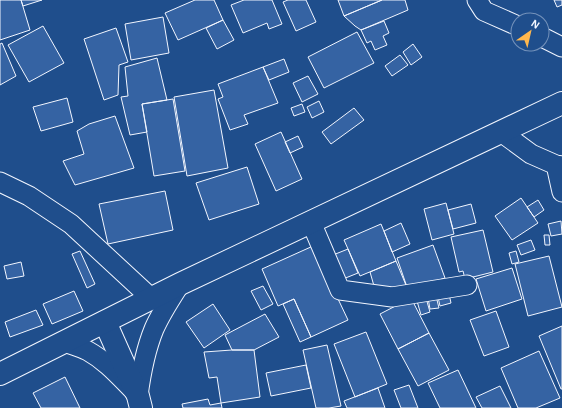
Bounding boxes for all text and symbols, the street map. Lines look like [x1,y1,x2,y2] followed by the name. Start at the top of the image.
[510,12,550,52] north arrow
[529,17,542,31] text: N

